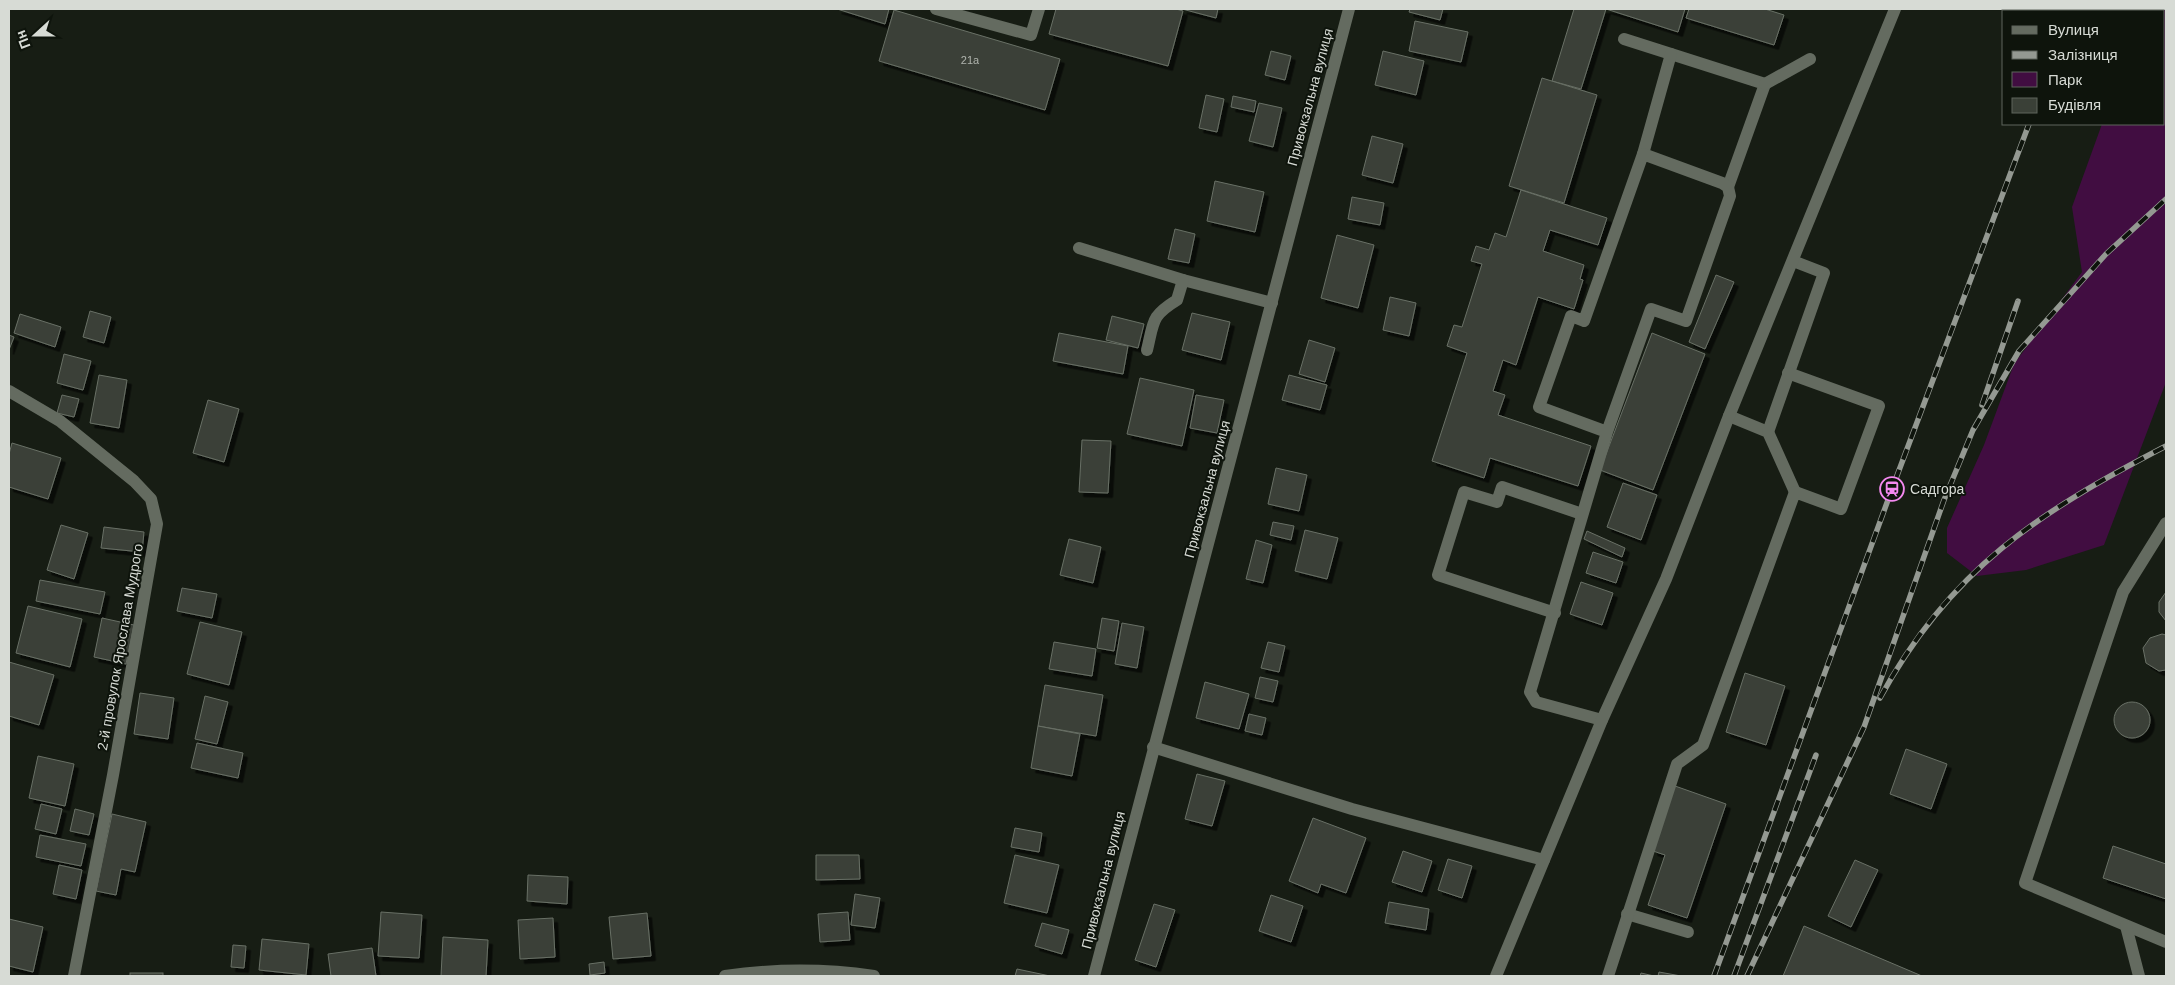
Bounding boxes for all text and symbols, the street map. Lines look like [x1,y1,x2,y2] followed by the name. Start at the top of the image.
[10,10,60,60] north arrow
[2002,10,2165,125] legend
[2048,21,2099,38] text: Вулиця
[1284,27,1336,167] street label: Привокзальна вулиця
[12,28,34,51] text: Пн
[2048,46,2118,63] text: Залізниця
[961,54,980,66] house number: 21а
[2048,71,2082,88] text: Парк
[2048,96,2101,113] text: Будівля
[1181,419,1233,559] street label: Привокзальна вулиця
[1879,476,1905,502] station icon: Садгора
[1910,481,1965,497] place label: Садгора
[94,542,146,752] street label: 2-й провулок Ярослава Мудрого
[1078,809,1128,951] street label: Привокзальна вулиця

